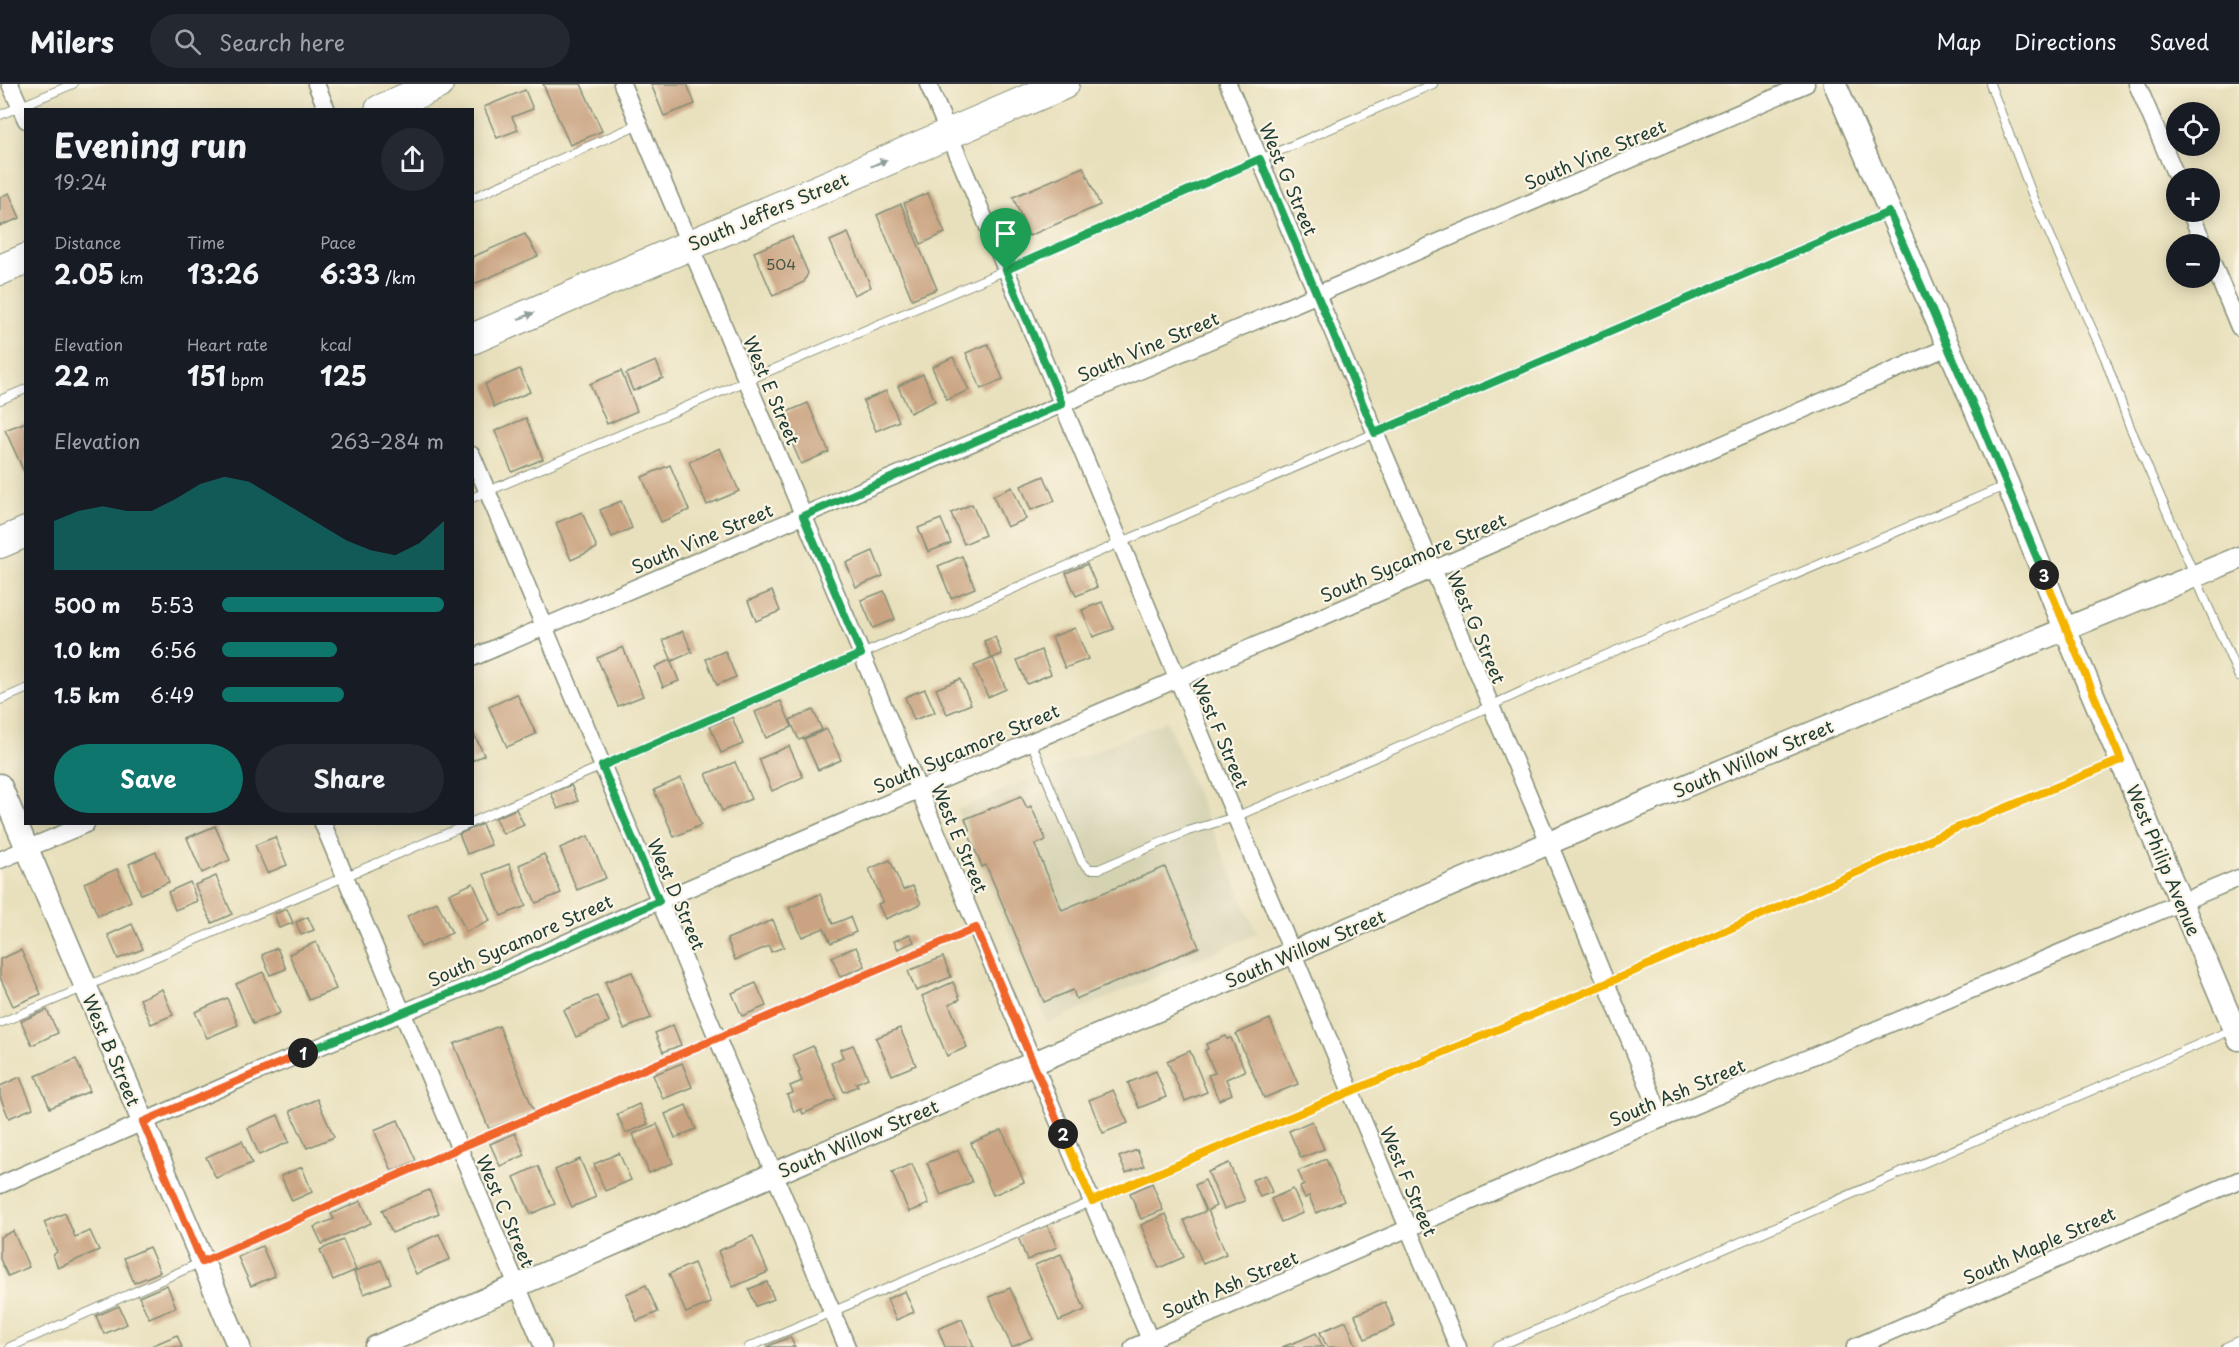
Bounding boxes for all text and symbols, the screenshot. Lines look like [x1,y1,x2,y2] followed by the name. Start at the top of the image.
[150,14,570,68] search box
[30,20,114,63] text: Milers
[171,25,204,58] icon: search
[219,25,345,58] text: Search here
[1936,25,1981,57] text: Map
[2014,25,2116,57] text: Directions
[2149,25,2209,57] text: Saved
[2166,102,2220,288] map controls
[2166,102,2220,156] button: locate
[1520,112,1670,196] street label: South Vine Street
[1253,118,1325,240] street label: West G Street
[54,119,247,169] text: Evening run
[381,128,444,191] button: share
[870,158,888,168] one-way arrow
[684,165,852,257] street label: South Jeffers Street
[54,167,107,197] text: 19:24
[2166,168,2220,222] button: +
[980,208,1031,270] pin
[989,217,1022,250] icon: arrive
[54,230,121,254] text: Distance
[187,230,225,254] text: Time
[320,230,356,254] text: Pace
[2166,234,2220,288] button: −
[766,252,796,275] house number: 504
[54,254,114,293] text: 2.05
[187,254,259,293] text: 13:26
[320,254,380,293] text: 6:33
[114,265,143,289] text: km
[380,265,416,289] text: /km
[1073,304,1223,388] street label: South Vine Street
[518,311,535,320] one-way arrow
[737,331,807,449] street label: West E Street
[54,332,123,356] text: Elevation
[187,332,268,356] text: Heart rate
[320,332,352,356] text: kcal
[54,356,89,395] text: 22
[187,356,226,395] text: 151
[320,356,367,395] text: 125
[89,367,109,391] text: m
[226,367,264,391] text: bpm
[54,426,140,456] text: Elevation
[330,426,444,456] text: 263–284 m
[627,496,777,580] street label: South Vine Street
[1316,506,1510,608] street label: South Sycamore Street
[2029,560,2059,590] pin: 3
[2039,563,2049,587] text: 3
[1441,566,1513,688] street label: West G Street
[54,590,121,620] text: 500 m
[150,590,194,620] text: 5:53
[54,635,121,665] text: 1.0 km
[150,635,197,665] text: 6:56
[1186,674,1256,792] street label: West F Street
[54,680,120,710] text: 1.5 km
[150,680,194,710] text: 6:49
[869,697,1063,799] street label: South Sycamore Street
[1669,712,1837,804] street label: South Willow Street
[54,744,243,813] button: Save
[255,744,444,813] button: Share
[925,779,995,897] street label: West E Street
[2120,780,2208,940] street label: West Philip Avenue
[641,834,713,954] street label: West D Street
[423,887,617,993] street label: South Sycamore Street
[1221,902,1389,994] street label: South Willow Street
[76,990,148,1110] street label: West B Street
[288,1038,318,1068] pin: 1
[299,1041,307,1065] text: 1
[1605,1051,1749,1133] street label: South Ash Street
[774,1092,942,1184] street label: South Willow Street
[1048,1119,1078,1149] pin: 2
[1057,1122,1069,1146] text: 2
[1374,1122,1444,1240] street label: West F Street
[470,1150,542,1272] street label: West C Street
[1958,1199,2120,1291] street label: South Maple Street
[1158,1243,1302,1325] street label: South Ash Street

